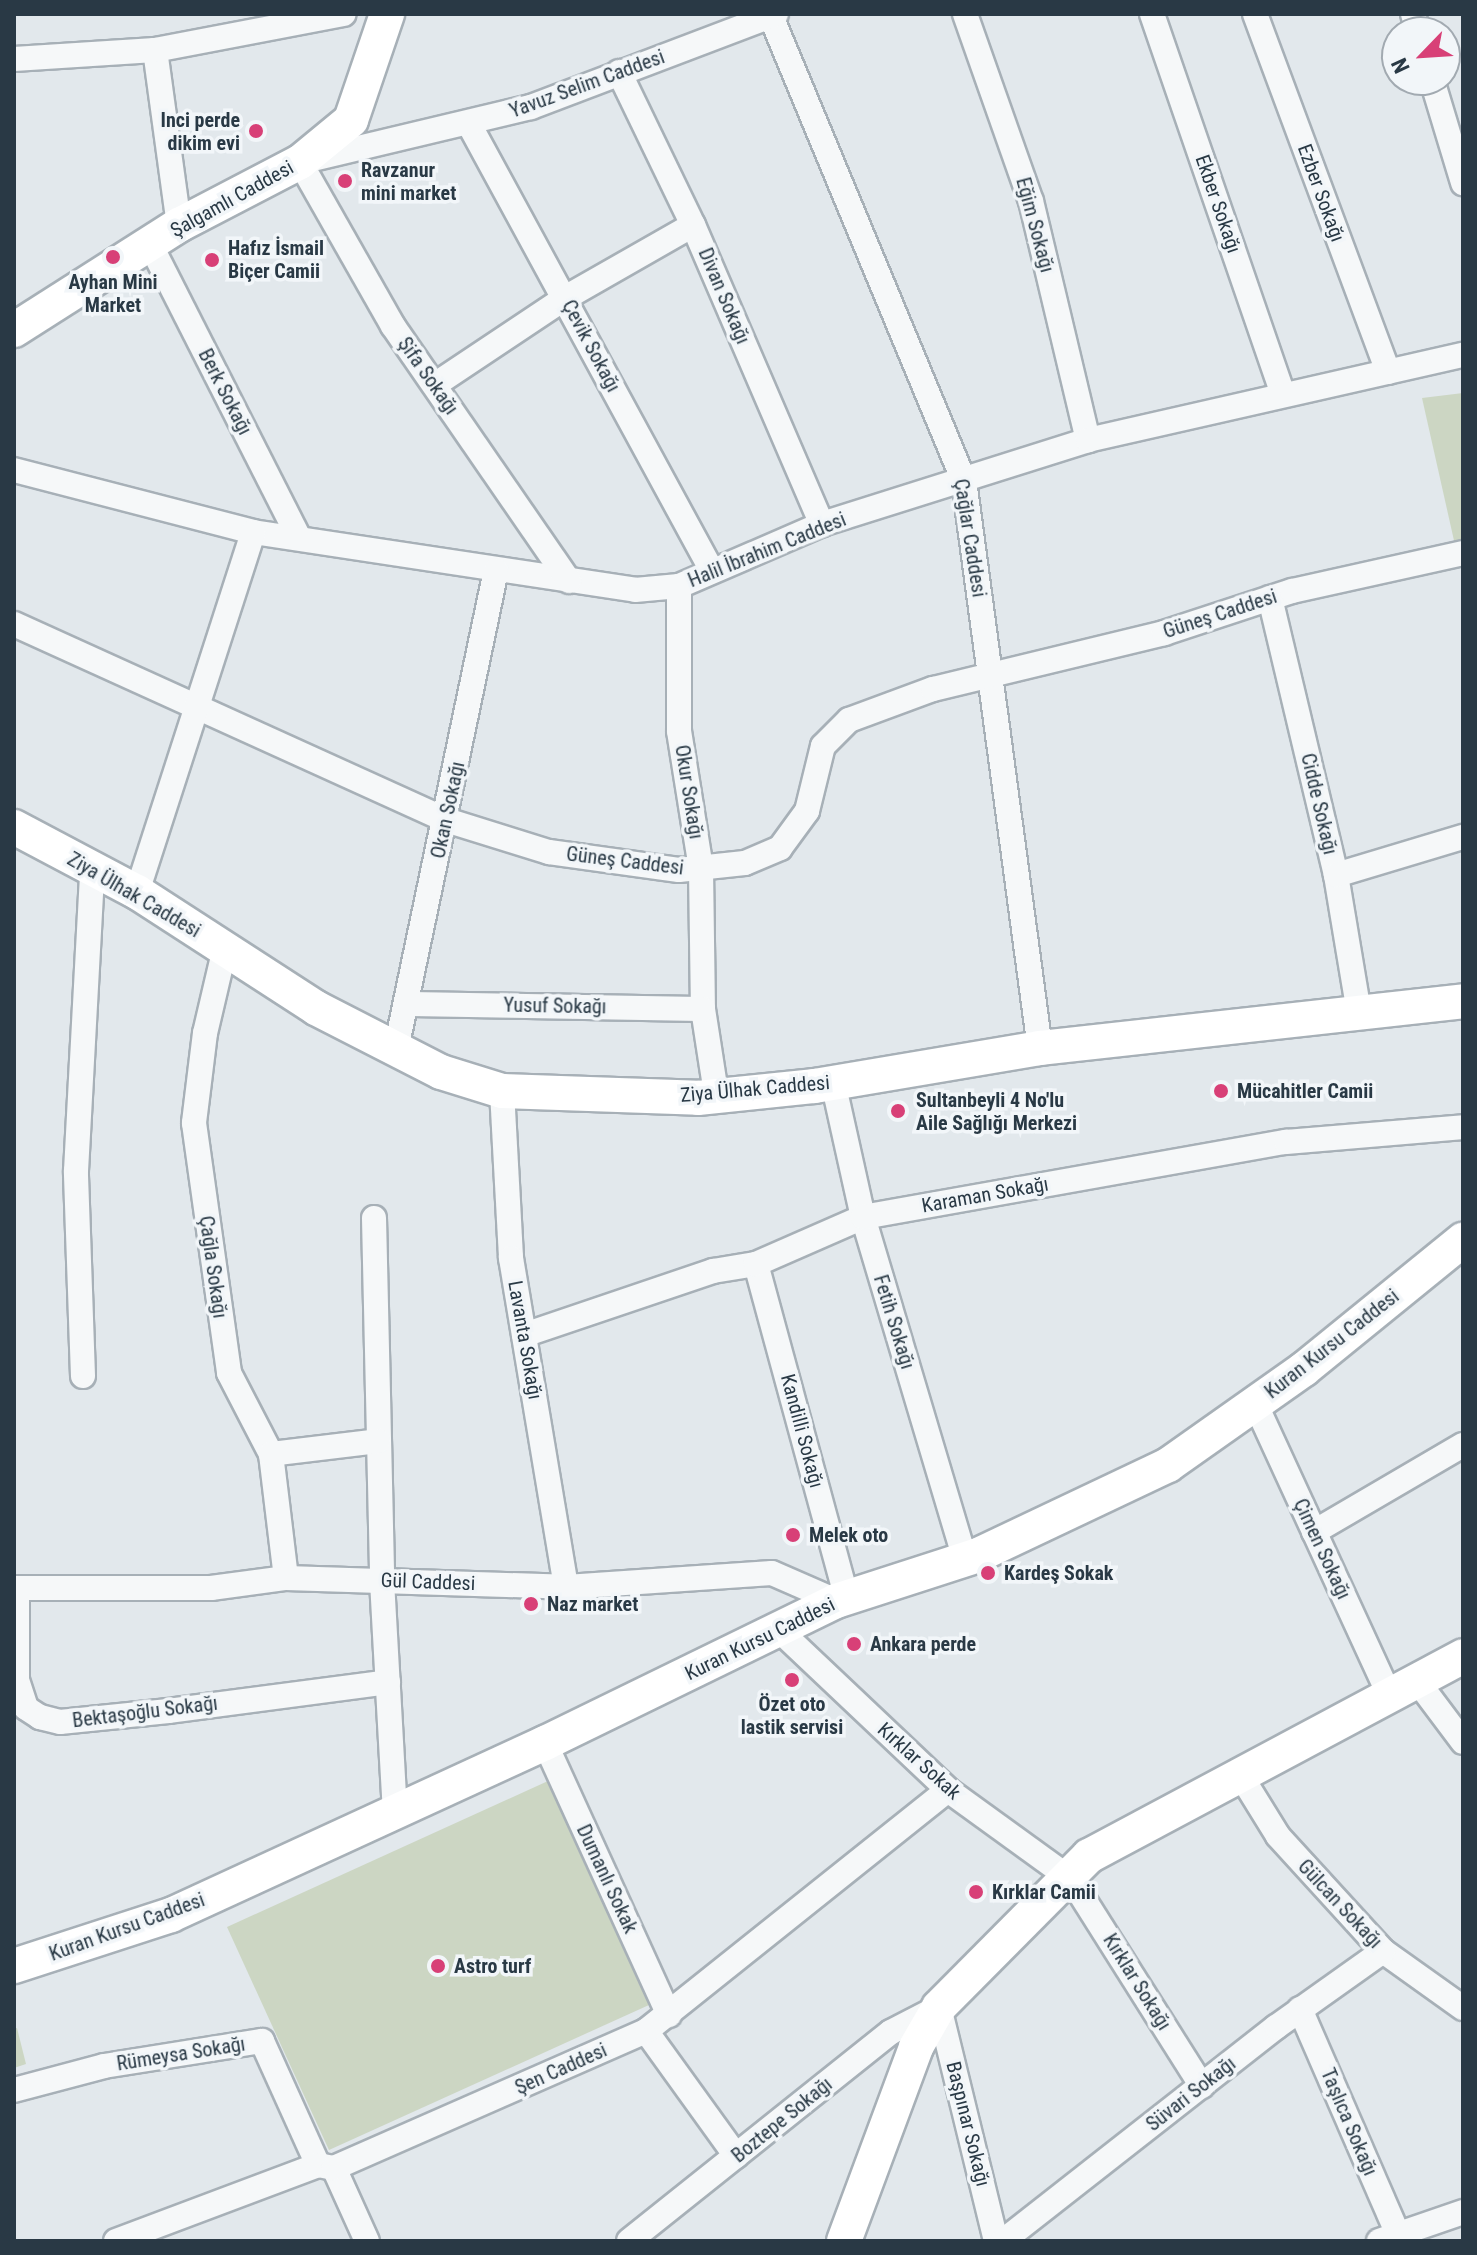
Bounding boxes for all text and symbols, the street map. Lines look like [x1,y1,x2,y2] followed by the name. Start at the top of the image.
[1381,16,1461,96] north arrow
[506,45,668,123] street label: Yavuz Selim Caddesi
[1386,54,1415,77] text: N
[161,108,240,155] place label: Inci perde dikim evi
[247,122,265,140] marker: Inci perde dikim evi
[1292,141,1350,245] street label: Ezber Sokağı
[1190,152,1246,256] street label: Ekber Sokağı
[166,155,298,243] street label: Şalgamlı Caddesi
[361,158,456,205] place label: Ravzanur mini market
[336,172,354,190] marker: Ravzanur mini market
[1011,175,1059,275] street label: Eğim Sokağı
[228,236,324,283] place label: Hafız İsmail Biçer Camii
[693,244,755,348] street label: Divan Sokağı
[104,248,122,266] marker: Ayhan Mini Market
[203,251,221,269] marker: Hafız İsmail Biçer Camii
[68,270,158,317] place label: Ayhan Mini Market
[557,296,625,396] street label: Çevik Sokağı
[393,333,463,419] street label: Şifa Sokağı
[193,345,257,439] street label: Berk Sokağı
[949,477,991,599] street label: Çağlar Caddesi
[685,507,849,593] street label: Halil İbrahim Caddesi
[1160,584,1280,644] street label: Güneş Caddesi
[670,743,708,841] street label: Okur Sokağı
[1296,751,1342,857] street label: Cidde Sokağı
[426,759,470,861] street label: Okan Sokağı
[565,842,685,880] street label: Güneş Caddesi
[63,847,205,943] street label: Ziya Ülhak Caddesi
[503,993,607,1019] street label: Yusuf Sokağı
[679,1071,831,1107] street label: Ziya Ülhak Caddesi
[1237,1079,1373,1103] place label: Mücahitler Camii
[1212,1082,1230,1100] marker: Mücahitler Camii
[916,1088,1077,1135] place label: Sultanbeyli 4 No'lu Aile Sağlığı Merkezi
[887,1100,909,1122] marker: Sultanbeyli 4 No'lu Aile Sağlığı Merkezi
[920,1172,1050,1218] street label: Karaman Sokağı
[194,1214,232,1320] street label: Çağla Sokağı
[868,1272,920,1372] street label: Fetih Sokağı
[503,1279,547,1401] street label: Lavanta Sokağı
[1260,1284,1404,1404] street label: Kuran Kursu Caddesi
[775,1372,829,1490] street label: Kandilli Sokağı
[1288,1495,1356,1603] street label: Çimen Sokağı
[809,1523,888,1547] place label: Melek oto
[784,1526,802,1544] marker: Melek oto
[1004,1561,1113,1585] place label: Kardeş Sokak
[979,1564,997,1582] marker: Kardeş Sokak
[380,1568,476,1596] street label: Gül Caddesi
[547,1592,638,1616] place label: Naz market
[681,1592,839,1686] street label: Kuran Kursu Caddesi
[522,1595,540,1613] marker: Naz market
[870,1632,976,1656] place label: Ankara perde
[845,1635,863,1653] marker: Ankara perde
[783,1671,801,1689] marker: Özet oto lastik servisi
[71,1691,219,1733] street label: Bektaşoğlu Sokağı
[741,1692,843,1739] place label: Özet oto lastik servisi
[872,1717,966,1805] street label: Kırklar Sokak
[571,1821,643,1937] street label: Dumanlı Sokak
[1293,1855,1387,1953] street label: Gülcan Sokağı
[992,1880,1096,1904] place label: Kırklar Camii
[967,1883,985,1901] marker: Kırklar Camii
[46,1888,208,1966] street label: Kuran Kursu Caddesi
[1098,1929,1176,2035] street label: Kırklar Sokağı
[454,1954,531,1978] place label: Astro turf
[429,1957,447,1975] marker: Astro turf
[115,2032,247,2076] street label: Rümeysa Sokağı
[511,2038,611,2100] street label: Şen Caddesi
[1142,2052,1240,2136] street label: Süvari Sokağı
[941,2059,995,2189] street label: Başpınar Sokağı
[1316,2065,1382,2179] street label: Taşlıca Sokağı
[727,2072,837,2168] street label: Boztepe Sokağı

